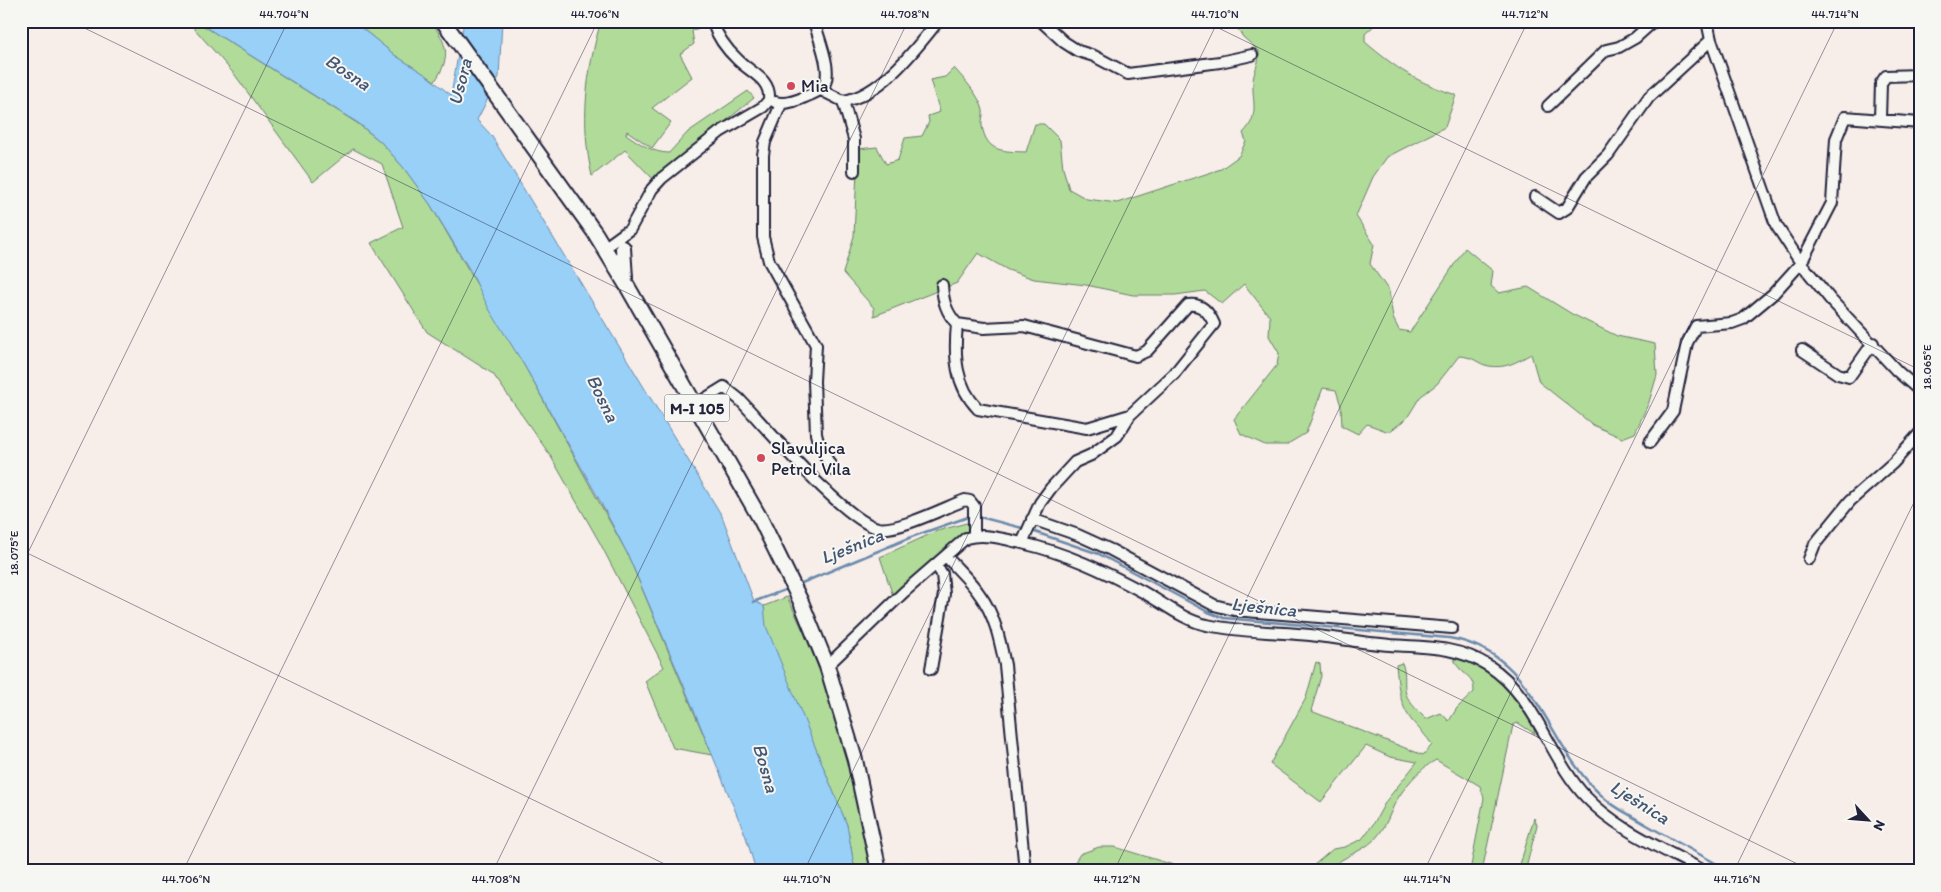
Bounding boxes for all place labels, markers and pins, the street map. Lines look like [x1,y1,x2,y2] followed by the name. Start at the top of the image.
[801,75,829,97] place label: Mia
[785,80,797,92] marker: Mia
[771,437,851,480] place label: Slavuljica Petrol Vila
[755,452,767,464] marker: Slavuljica Petrol Vila

